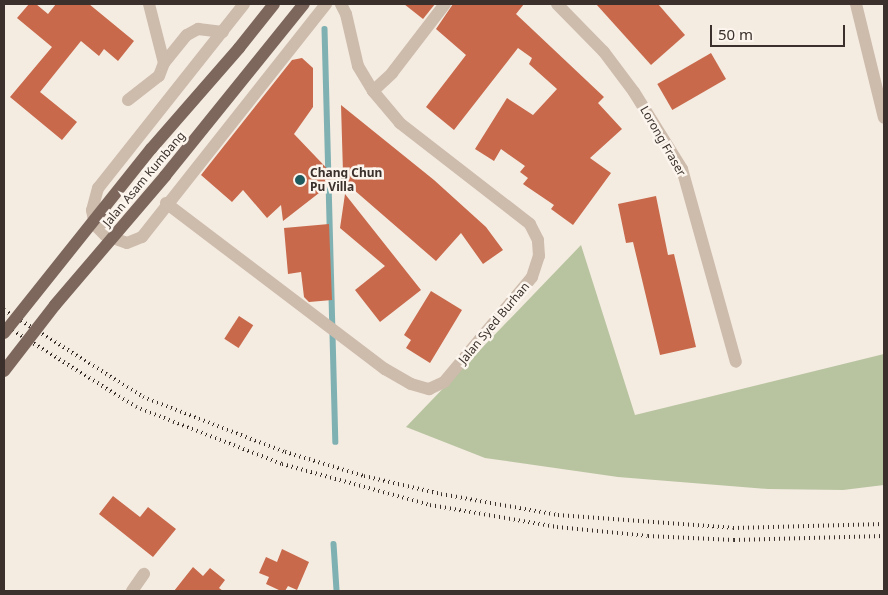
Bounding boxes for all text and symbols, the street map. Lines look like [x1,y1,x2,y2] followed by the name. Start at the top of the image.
[713,15,848,47] scale bar
[718,24,753,44] text: 50 m
[637,103,689,179] street label: Lorong Fraser
[100,128,188,230] street label: Jalan Asam Kumbang
[310,166,382,194] place label: Chang Chun Pu Villa
[294,174,306,186] marker: Chang Chun Pu Villa
[456,279,532,367] street label: Jalan Syed Burhan

